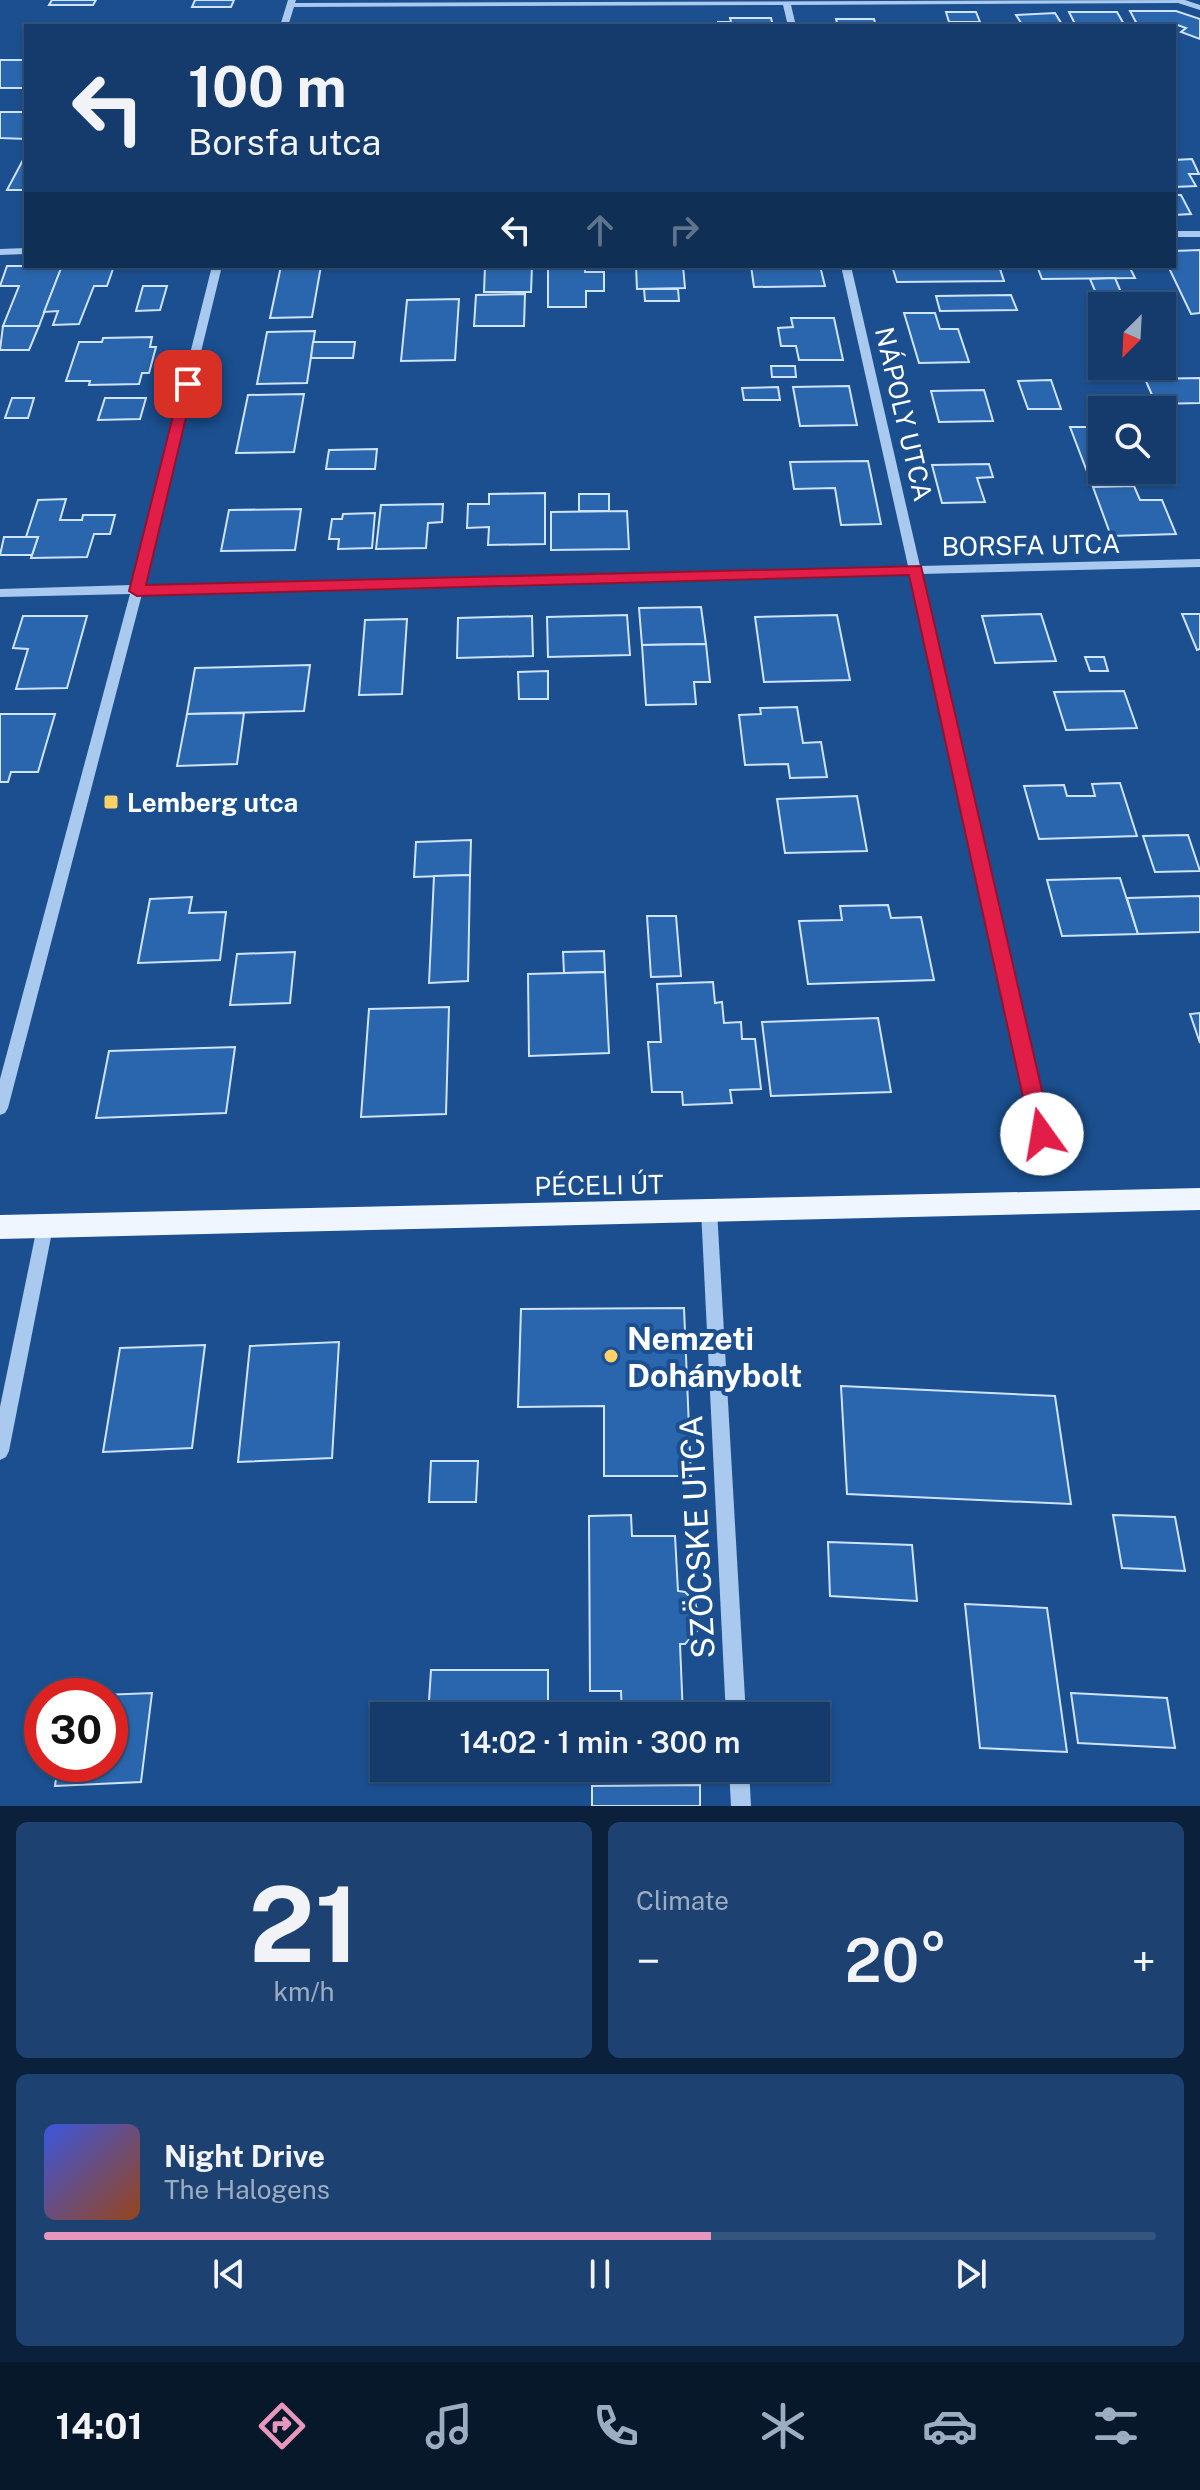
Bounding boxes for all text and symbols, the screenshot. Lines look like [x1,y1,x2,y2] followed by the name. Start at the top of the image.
[188,54,347,120] text: 100 m
[56,56,160,160] icon: left
[188,121,382,163] text: Borsfa utca
[494,208,538,252] icon: left
[578,208,622,252] icon: ahead
[662,208,706,252] icon: right
[1088,292,1176,380] north arrow
[1088,292,1176,484] map controls
[869,324,939,504] street label: NÁPOLY UTCA
[154,350,222,418] pin
[166,362,210,406] icon: arrive
[1088,396,1176,484] button: search
[941,528,1121,562] street label: BORSFA UTCA
[127,787,298,818] place label: Lemberg utca
[102,793,120,811] marker: Lemberg utca
[1000,1092,1084,1176] position arrow
[534,1168,664,1202] street label: PÉCELI ÚT
[627,1320,802,1394] place label: Nemzeti Dohánybolt
[602,1347,620,1365] marker: Nemzeti Dohánybolt
[672,1415,722,1659] street label: SZÖCSKE UTCA
[24,1678,128,1782] speed limit sign: 30
[459,1724,741,1760] text: 14:02 · 1 min · 300 m
[249,1863,359,1985] text: 21
[636,1885,729,1916] text: Climate
[845,1925,947,1996] text: 20°
[636,1935,660,1987] text: −
[1132,1935,1156,1987] text: +
[273,1976,335,2007] text: km/h
[164,2138,325,2174] text: Night Drive
[164,2174,330,2205] text: The Halogens
[207,2252,251,2296] icon: previous
[578,2252,622,2296] icon: pause
[949,2252,993,2296] icon: next
[254,2398,310,2454] icon: directions
[421,2398,477,2454] icon: music
[588,2398,644,2454] icon: phone
[755,2398,811,2454] icon: climate
[922,2398,978,2454] icon: car
[1088,2398,1144,2454] icon: filters
[55,2405,143,2447] text: 14:01

